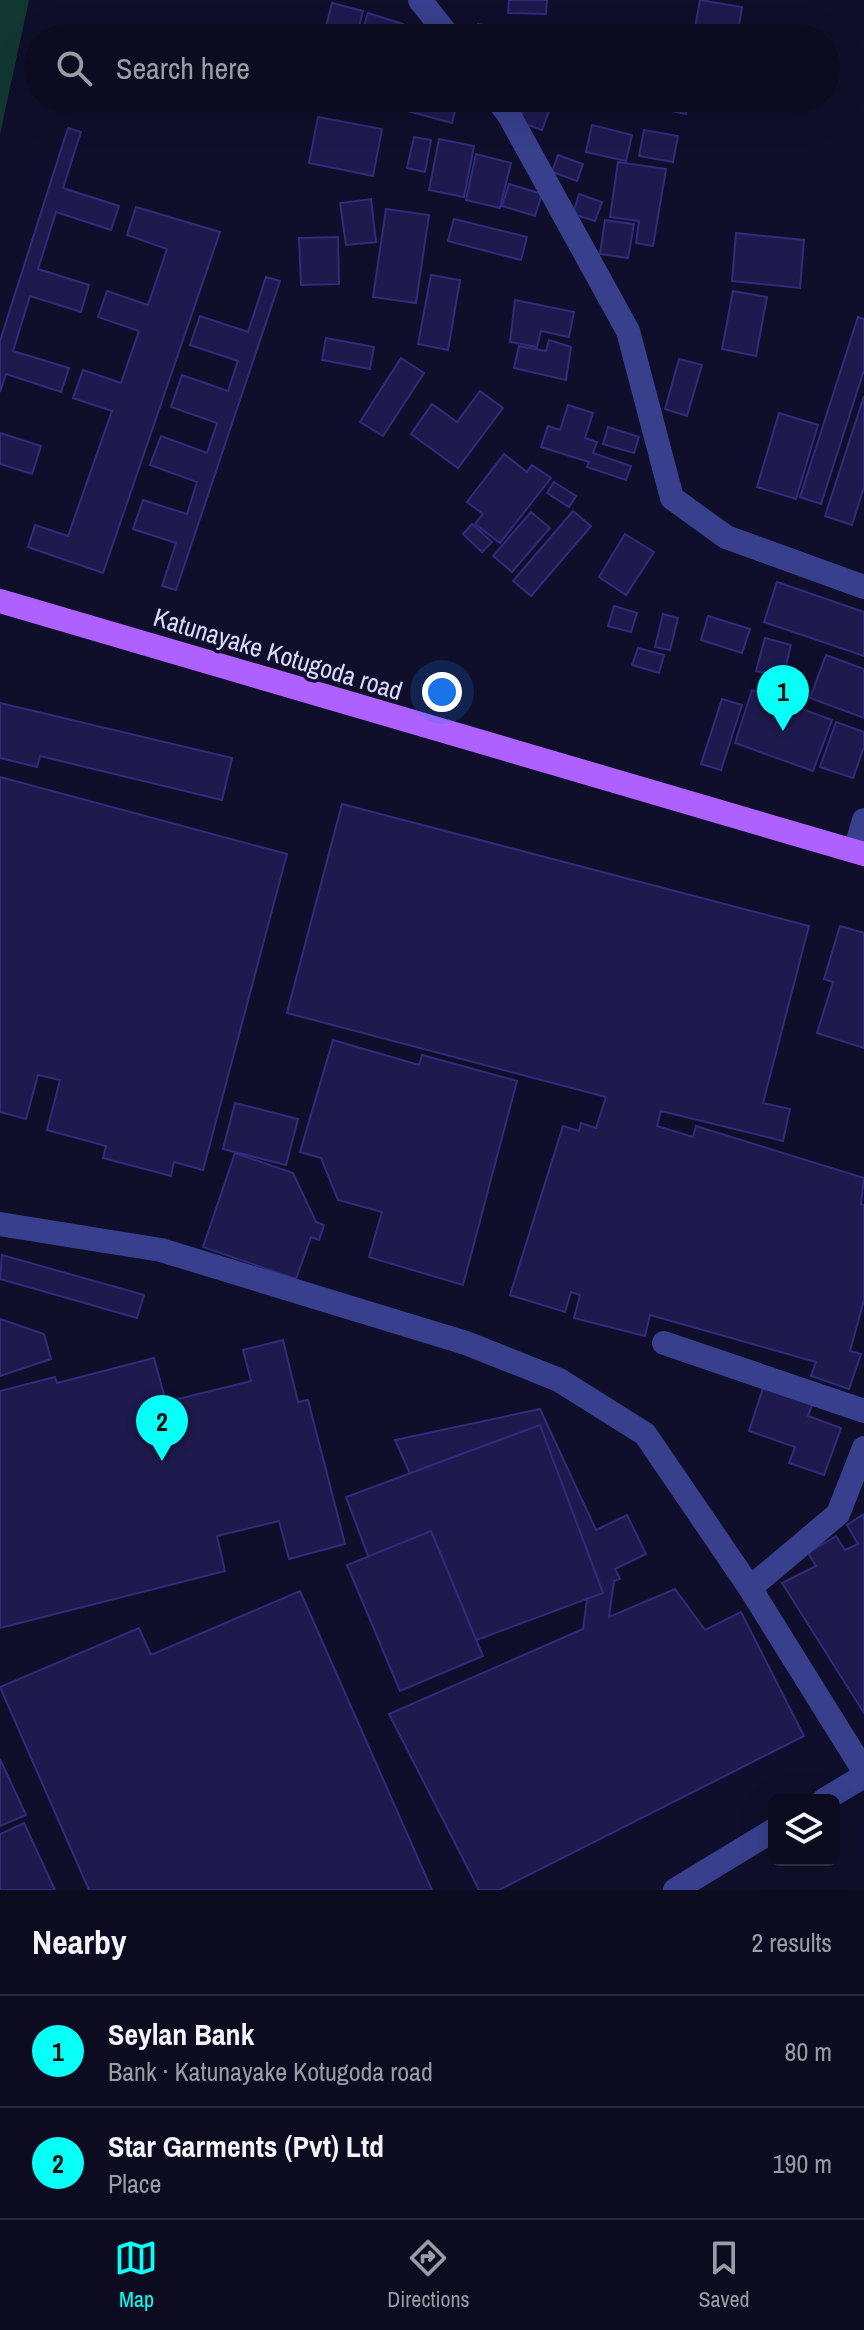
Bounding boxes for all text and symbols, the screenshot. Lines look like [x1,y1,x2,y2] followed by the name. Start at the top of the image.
[24,24,840,112] search box
[52,46,96,90] icon: search
[116,48,250,88] text: Search here
[149,599,407,708] street label: Katunayake Kotugoda road
[757,665,809,731] pin: 1
[422,672,462,712] your location
[136,1395,188,1461] pin: 2
[768,1794,840,1866] map controls
[768,1794,840,1866] button: layers
[32,1919,127,1965] text: Nearby
[751,1925,832,1960] text: 2 results
[108,2014,254,2054] text: Seylan Bank
[52,2034,64,2069] text: 1
[785,2034,832,2069] text: 80 m
[108,2054,433,2089] text: Bank · Katunayake Kotugoda road
[108,2126,384,2166] text: Star Garments (Pvt) Ltd
[52,2146,64,2181] text: 2
[773,2146,832,2181] text: 190 m
[108,2166,161,2201] text: Place
[114,2236,158,2314] tab: Map
[387,2236,470,2314] tab: Directions
[698,2236,750,2314] tab: Saved

